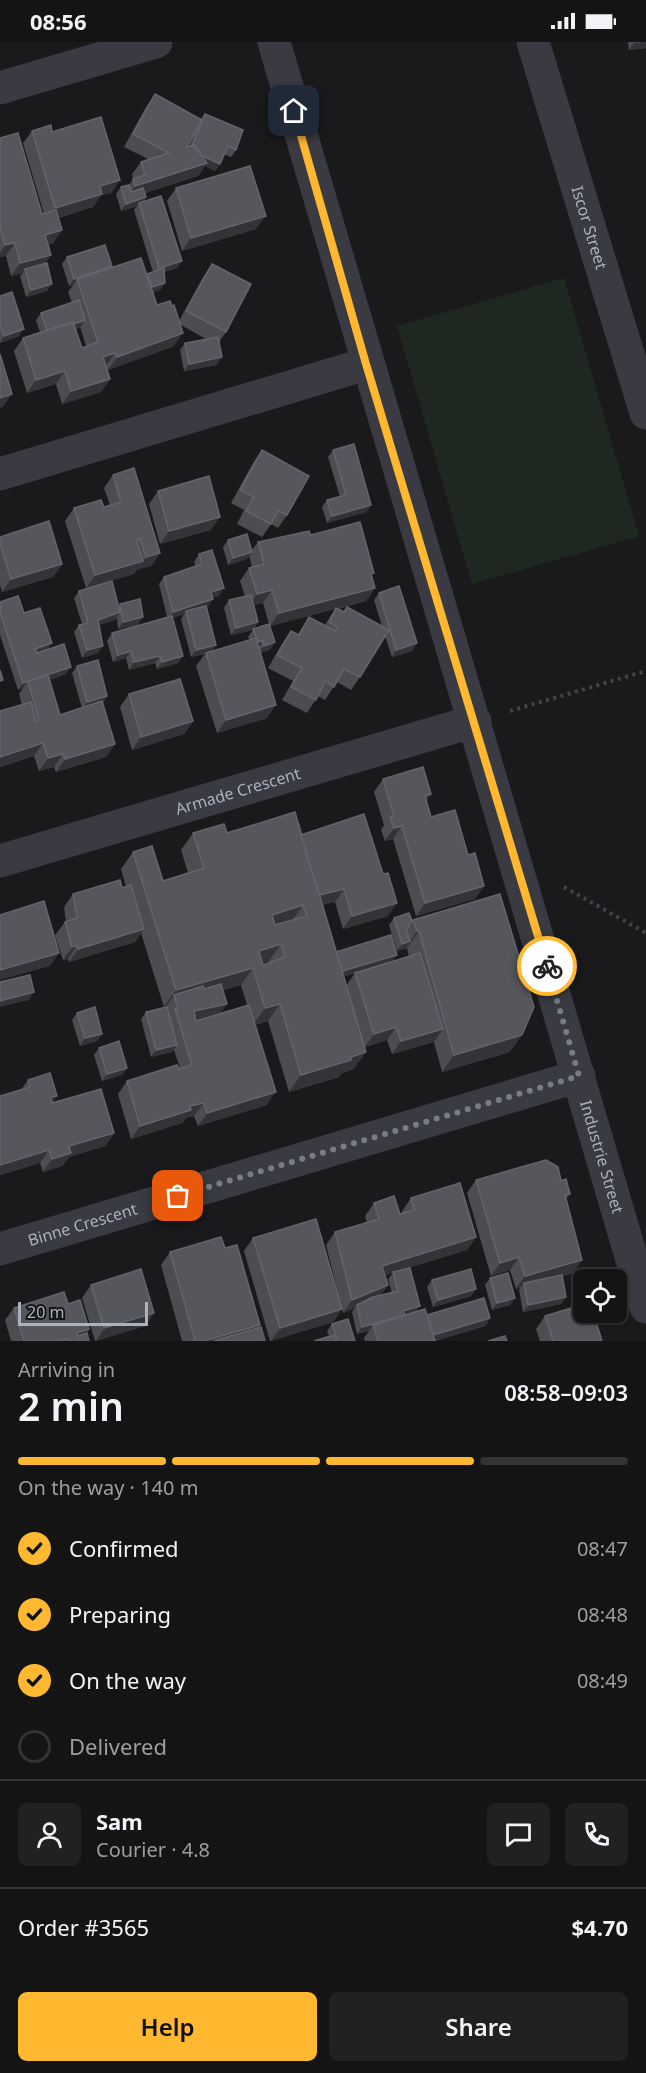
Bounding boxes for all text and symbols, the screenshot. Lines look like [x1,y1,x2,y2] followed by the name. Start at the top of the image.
[30,6,87,36] text: 08:56
[268,85,319,136] pin
[277,94,310,127] icon: home
[566,183,613,272] street label: Iscor Street
[173,762,303,820] street label: Armade Crescent
[517,936,577,996] courier
[531,950,564,983] icon: bike
[575,1097,629,1216] street label: Industrie Street
[152,1170,203,1221] pin
[161,1179,194,1212] icon: bag
[25,1198,140,1251] street label: Binne Crescent
[573,1269,627,1323] map controls
[573,1269,627,1323] button: locate
[18,1299,148,1326] scale bar
[27,1301,64,1323] text: 20 m
[18,1356,115,1383] text: Arriving in
[504,1377,628,1407] text: 08:58–09:03
[18,1379,124,1432] text: 2 min
[18,1474,198,1501] text: On the way · 140 m
[18,1532,51,1565] icon: check
[69,1533,179,1563] text: Confirmed
[577,1535,628,1562] text: 08:47
[18,1598,51,1631] icon: check
[69,1599,171,1629] text: Preparing
[577,1601,628,1628] text: 08:48
[18,1664,51,1697] icon: check
[69,1665,186,1695] text: On the way
[577,1667,628,1694] text: 08:49
[69,1731,167,1761] text: Delivered
[18,1803,81,1866] button: person
[487,1803,550,1866] button: chat
[565,1803,628,1866] button: phone
[96,1806,143,1836] text: Sam
[96,1836,210,1863] text: Courier · 4.8
[18,1912,149,1942] text: Order #3565
[571,1912,628,1942] text: $4.70
[18,1992,317,2061] button: Help
[329,1992,628,2061] button: Share

